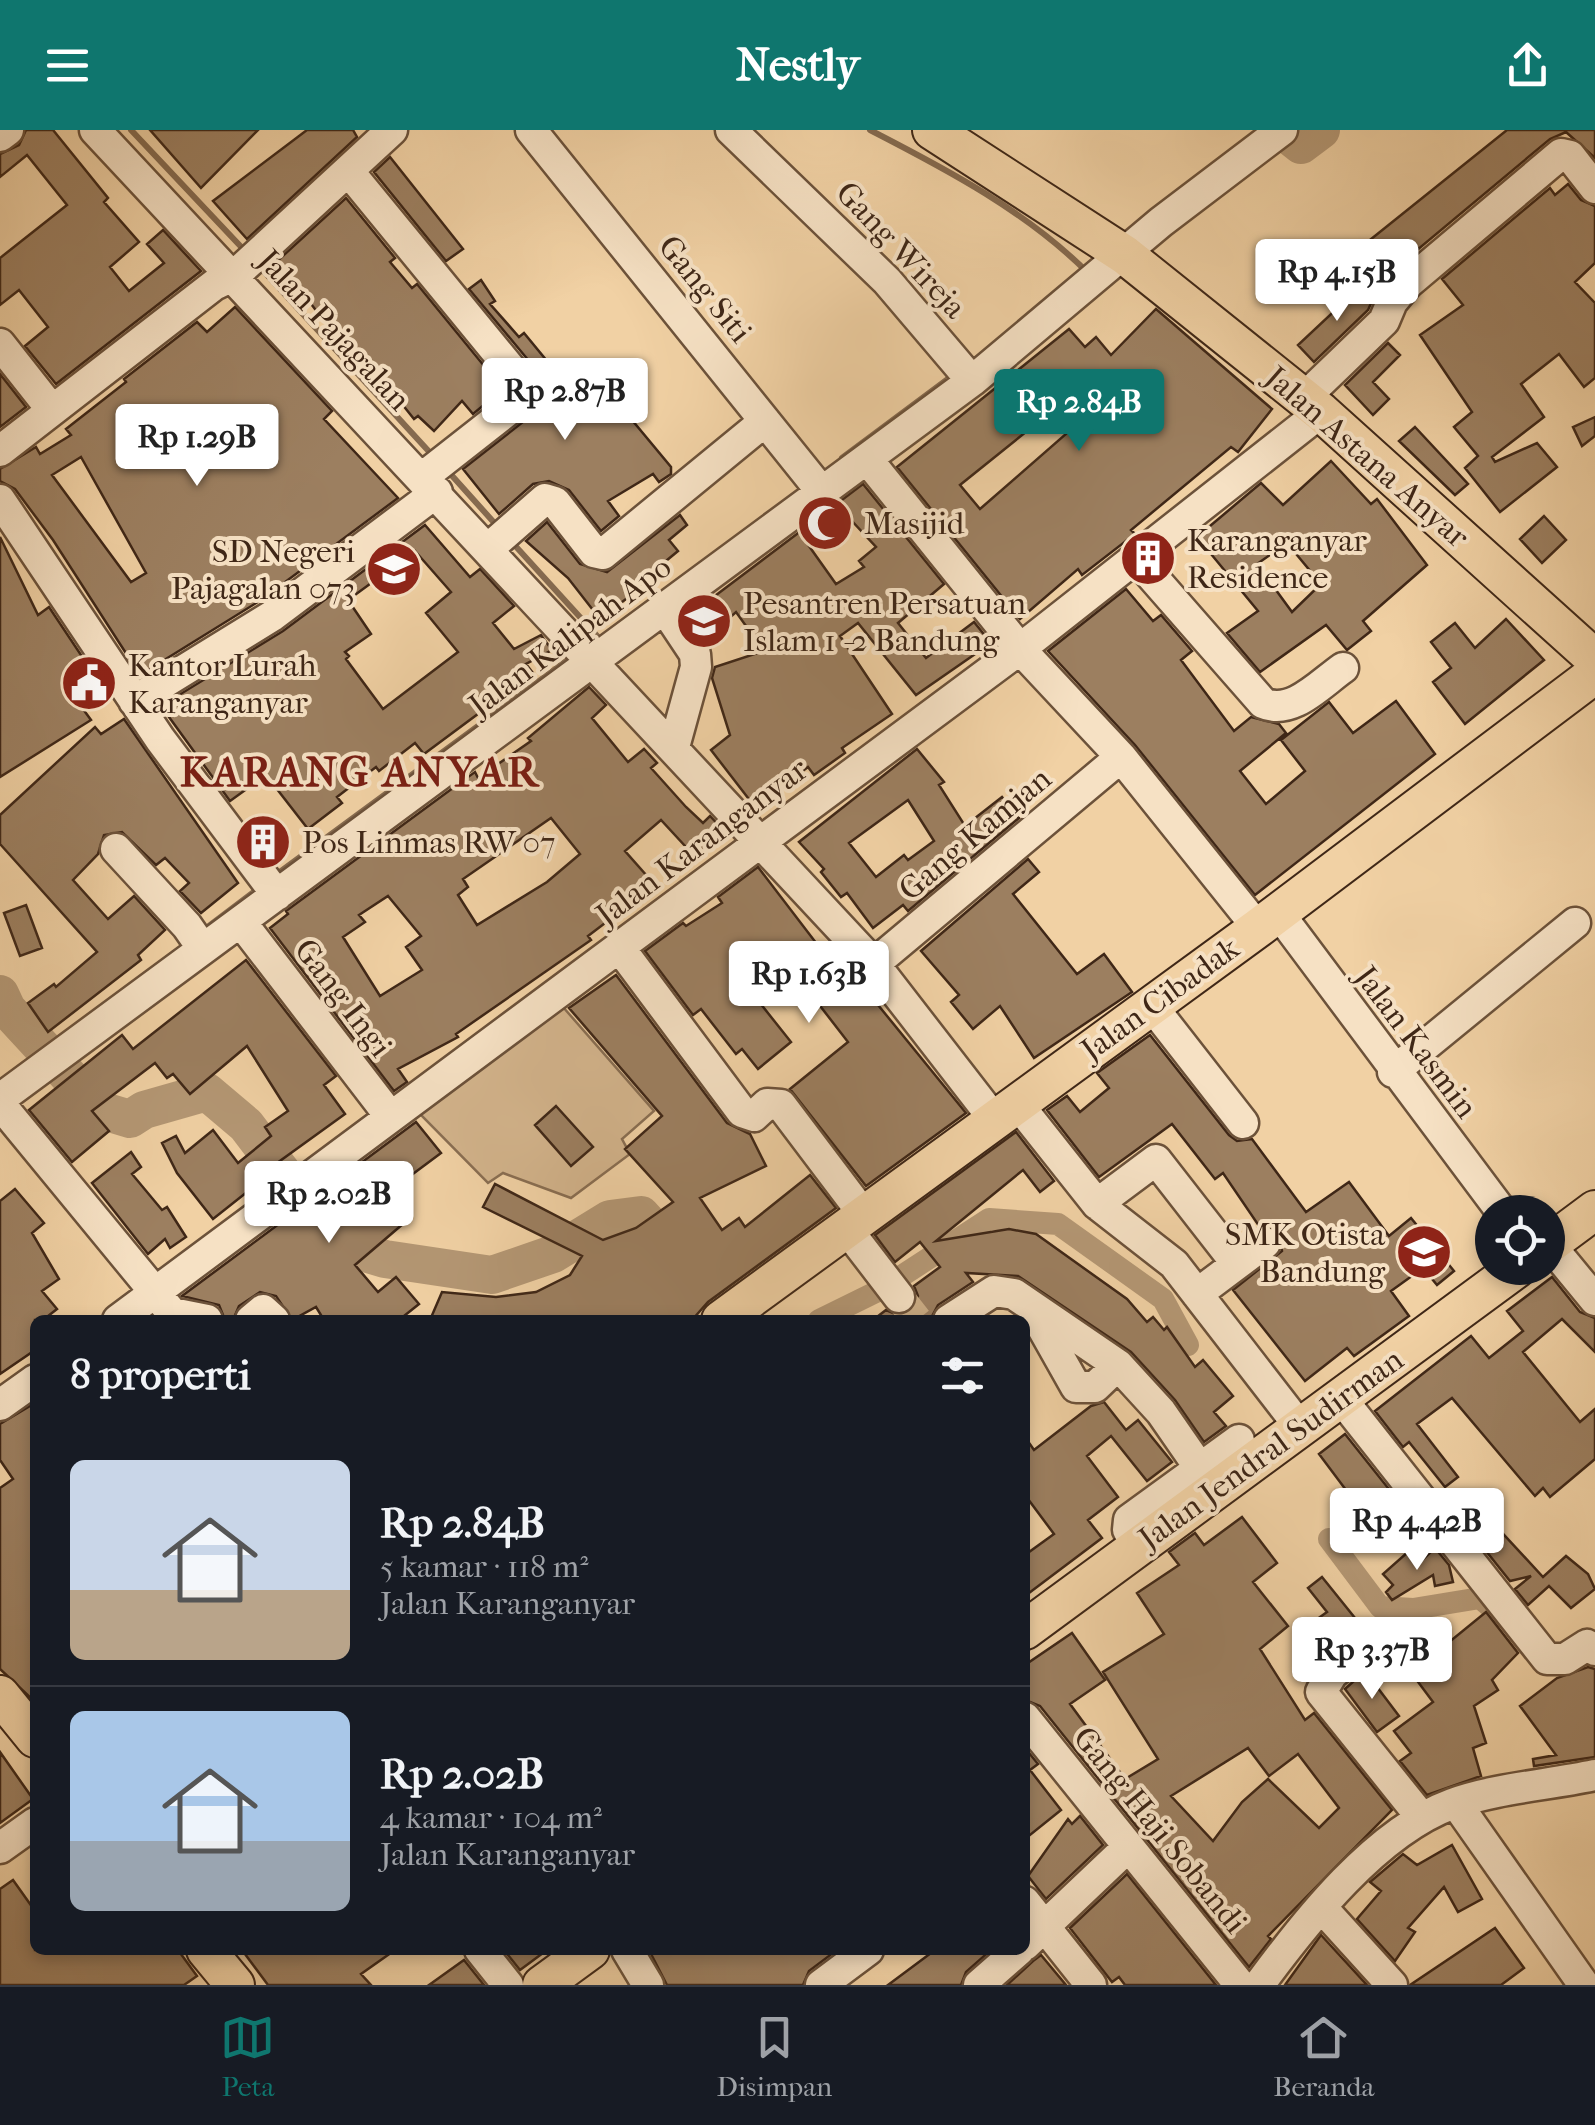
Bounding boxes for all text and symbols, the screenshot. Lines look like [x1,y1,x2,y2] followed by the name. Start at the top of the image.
[40,38,95,93] icon: menu
[1500,38,1555,93] icon: share
[736,39,859,92] text: Nestly
[829,174,974,327] street label: Gang Wireja
[651,228,760,350] street label: Gang Siti
[1234,239,1440,324] pin: Rp 4.15B
[248,240,418,418] street label: Jalan Pajagalan
[1277,253,1397,290] text: Rp 4.15B
[1255,357,1477,556] street label: Jalan Astana Anyar
[462,358,668,443] pin: Rp 2.87B
[976,369,1182,454] pin: Rp 2.84B
[504,372,626,409] text: Rp 2.87B
[1016,383,1142,420] text: Rp 2.84B
[94,404,300,489] pin: Rp 1.29B
[137,418,257,455] text: Rp 1.29B
[795,493,855,553] mosque icon: Masijid
[864,505,965,542] place label: Masijid
[1187,522,1367,596] place label: Karanganyar Residence
[1118,528,1178,588] building icon: Karanganyar Residence
[171,533,356,607] place label: SD Negeri Pajagalan 073
[364,539,424,599] school or university icon: SD Negeri Pajagalan 073
[459,548,678,726] street label: Jalan Kalipah Apo
[743,585,1026,659] place label: Pesantren Persatuan Islam 1 -2 Bandung
[674,591,734,651] school or university icon: Pesantren Persatuan Islam 1 -2 Bandung
[128,647,316,721] place label: Kantor Lurah Karanganyar
[59,653,119,713] public building icon: Kantor Lurah Karanganyar
[180,748,540,797] district label: KARANG ANYAR
[587,750,815,935] street label: Jalan Karanganyar
[892,760,1059,908] street label: Gang Kamjan
[233,812,293,872] building icon: Pos Linmas RW 07
[302,824,555,861] place label: Pos Linmas RW 07
[1071,929,1247,1070] street label: Jalan Cibadak
[287,932,400,1065] street label: Gang Ingi
[706,941,912,1026] pin: Rp 1.63B
[751,955,867,992] text: Rp 1.63B
[1345,957,1485,1125] street label: Jalan Kasmin
[226,1161,432,1246] pin: Rp 2.02B
[267,1175,391,1212] text: Rp 2.02B
[1475,1195,1565,1285] map controls
[1475,1195,1565,1285] button: locate
[1225,1216,1386,1290] place label: SMK Otista Bandung
[1394,1222,1454,1282] school or university icon: SMK Otista Bandung
[1129,1341,1411,1559] street label: Jalan Jendral Sudirman
[935,1348,990,1403] icon: filters
[70,1351,251,1400] text: 8 properti
[1314,1488,1520,1573] pin: Rp 4.42B
[380,1499,545,1548] text: Rp 2.84B
[150,1500,270,1620] icon: home
[1352,1502,1482,1539] text: Rp 4.42B
[380,1548,588,1585] text: 5 kamar · 118 m²
[380,1585,635,1622] text: Jalan Karanganyar
[1269,1617,1475,1702] pin: Rp 3.37B
[1314,1631,1430,1668] text: Rp 3.37B
[1066,1720,1255,1941] street label: Gang Haji Sobandi
[380,1750,544,1799] text: Rp 2.02B
[150,1751,270,1871] icon: home
[380,1799,602,1836] text: 4 kamar · 104 m²
[380,1836,635,1873] text: Jalan Karanganyar
[220,2010,275,2103] tab: Peta
[716,2010,832,2103] tab: Disimpan
[1273,2010,1375,2103] tab: Beranda

